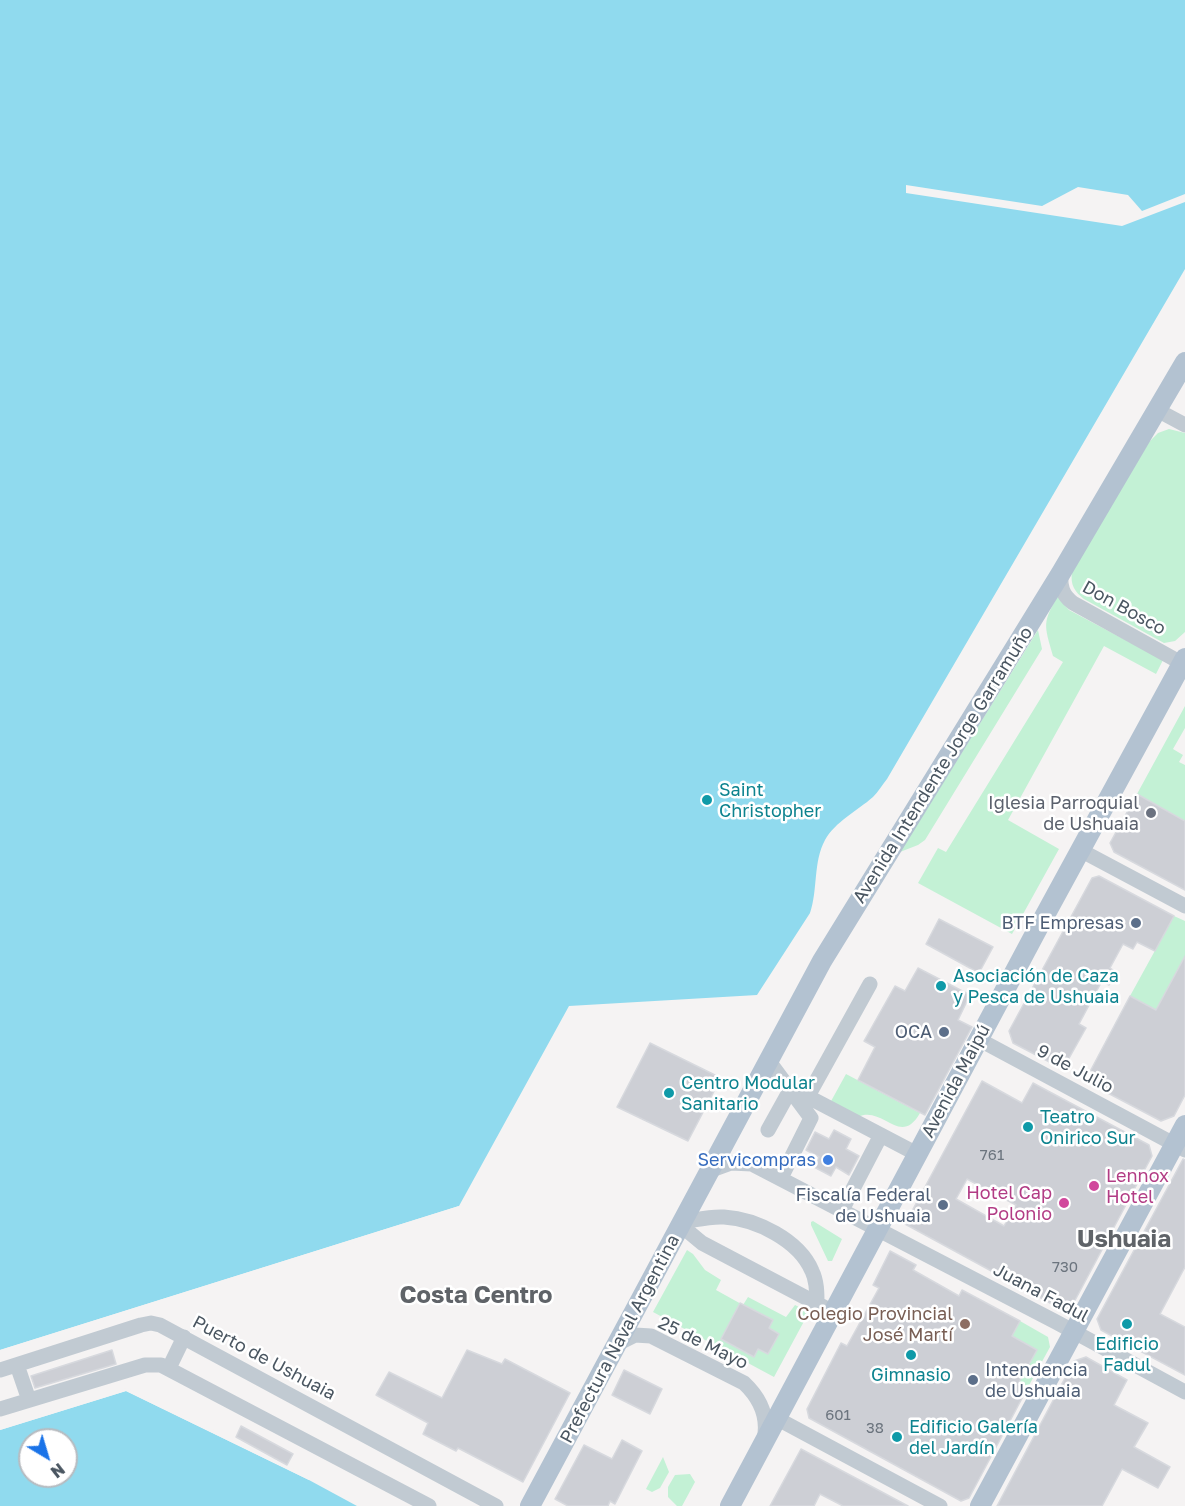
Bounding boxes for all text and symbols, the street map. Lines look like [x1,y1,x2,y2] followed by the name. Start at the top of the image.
[1079,576,1169,640] street label: Don Bosco
[849,623,1037,907] street label: Avenida Intendente Jorge Garramuño
[719,779,821,822] place label: Saint Christopher
[988,792,1139,834] place label: Iglesia Parroquial de Ushuaia
[700,793,714,807] marker: Saint Christopher
[1144,806,1158,820] marker: Iglesia Parroquial de Ushuaia
[1001,912,1124,934] place label: BTF Empresas
[1129,916,1143,930] marker: BTF Empresas
[953,965,1119,1008] place label: Asociación de Caza y Pesca de Ushuaia
[934,979,948,993] marker: Asociación de Caza y Pesca de Ushuaia
[895,1021,932,1043] place label: OCA
[917,1021,995,1141] street label: Avenida Maipú
[937,1025,951,1039] marker: OCA
[1033,1040,1117,1098] street label: 9 de Julio
[681,1072,815,1114] place label: Centro Modular Sanitario
[662,1086,676,1100] marker: Centro Modular Sanitario
[1040,1106,1136,1148] place label: Teatro Onirico Sur
[1021,1120,1035,1134] marker: Teatro Onirico Sur
[980,1146,1004,1164] house number: 761
[697,1149,816,1171] place label: Servicompras
[821,1153,835,1167] marker: Servicompras
[1106,1165,1169,1208] place label: Lennox Hotel
[1087,1179,1101,1193] marker: Lennox Hotel
[966,1182,1052,1224] place label: Hotel Cap Polonio
[795,1184,931,1226] place label: Fiscalía Federal de Ushuaia
[1057,1196,1071,1210] marker: Hotel Cap Polonio
[936,1198,950,1212] marker: Fiscalía Federal de Ushuaia
[1077,1225,1171,1253] district label: Ushuaia
[556,1231,684,1447] street label: Prefectura Naval Argentina
[1052,1258,1078,1276] house number: 730
[990,1259,1092,1327] street label: Juana Fadul
[400,1281,552,1309] district label: Costa Centro
[797,1303,953,1346] place label: Colegio Provincial José Martí
[189,1311,339,1405] street label: Puerto de Ushuaia
[655,1312,751,1374] street label: 25 de Mayo
[958,1317,972,1331] marker: Colegio Provincial José Martí
[1120,1317,1134,1331] marker: Edificio Fadul
[1095,1333,1159,1376] place label: Edificio Fadul
[904,1348,918,1362] marker: Gimnasio
[985,1359,1088,1402] place label: Intendencia de Ushuaia
[871,1364,951,1386] place label: Gimnasio
[966,1373,980,1387] marker: Intendencia de Ushuaia
[825,1406,851,1424] house number: 601
[909,1416,1038,1458] place label: Edificio Galería del Jardín
[866,1419,884,1437] house number: 38
[18,1428,78,1488] north arrow
[890,1430,904,1444] marker: Edificio Galería del Jardín
[47,1459,69,1482] text: N

